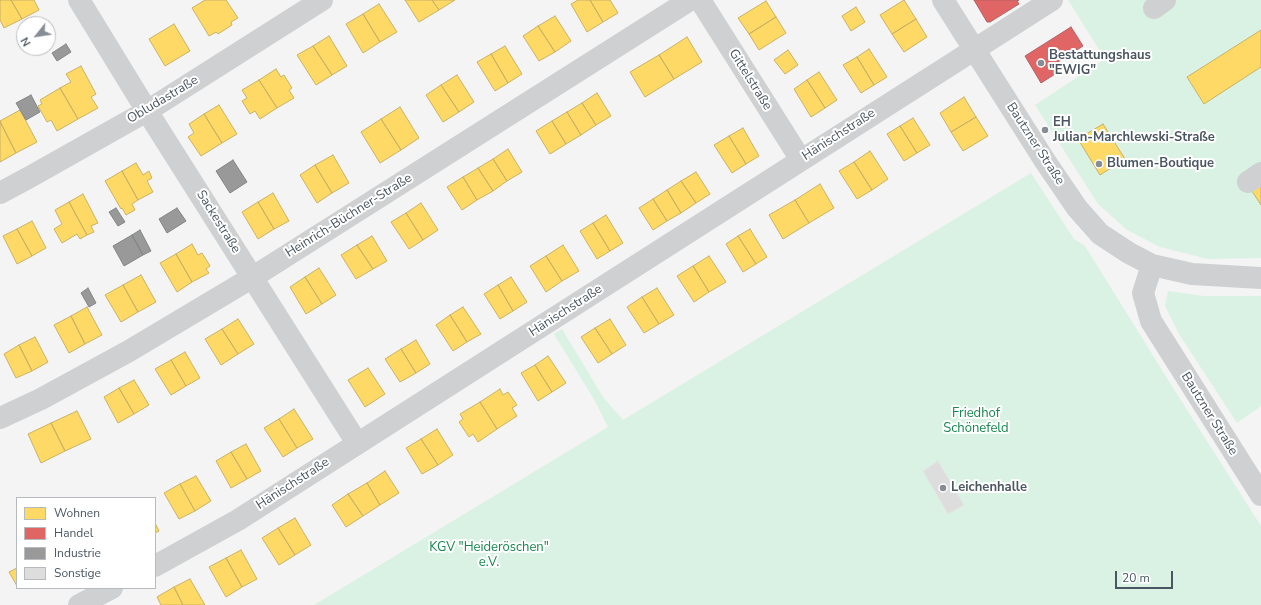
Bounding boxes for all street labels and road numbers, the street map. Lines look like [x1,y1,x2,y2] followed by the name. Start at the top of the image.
[725,47,775,113] street label: Gittelstraße
[125,73,201,127] street label: Obludastraße
[1003,100,1067,188] street label: Bautzner Straße
[800,106,878,164] street label: Hänischstraße
[283,171,415,261] street label: Heinrich-Büchner-Straße
[192,188,244,256] street label: Sackestraße
[527,282,605,340] street label: Hänischstraße
[1177,370,1241,458] street label: Bautzner Straße
[254,455,332,513] street label: Hänischstraße

